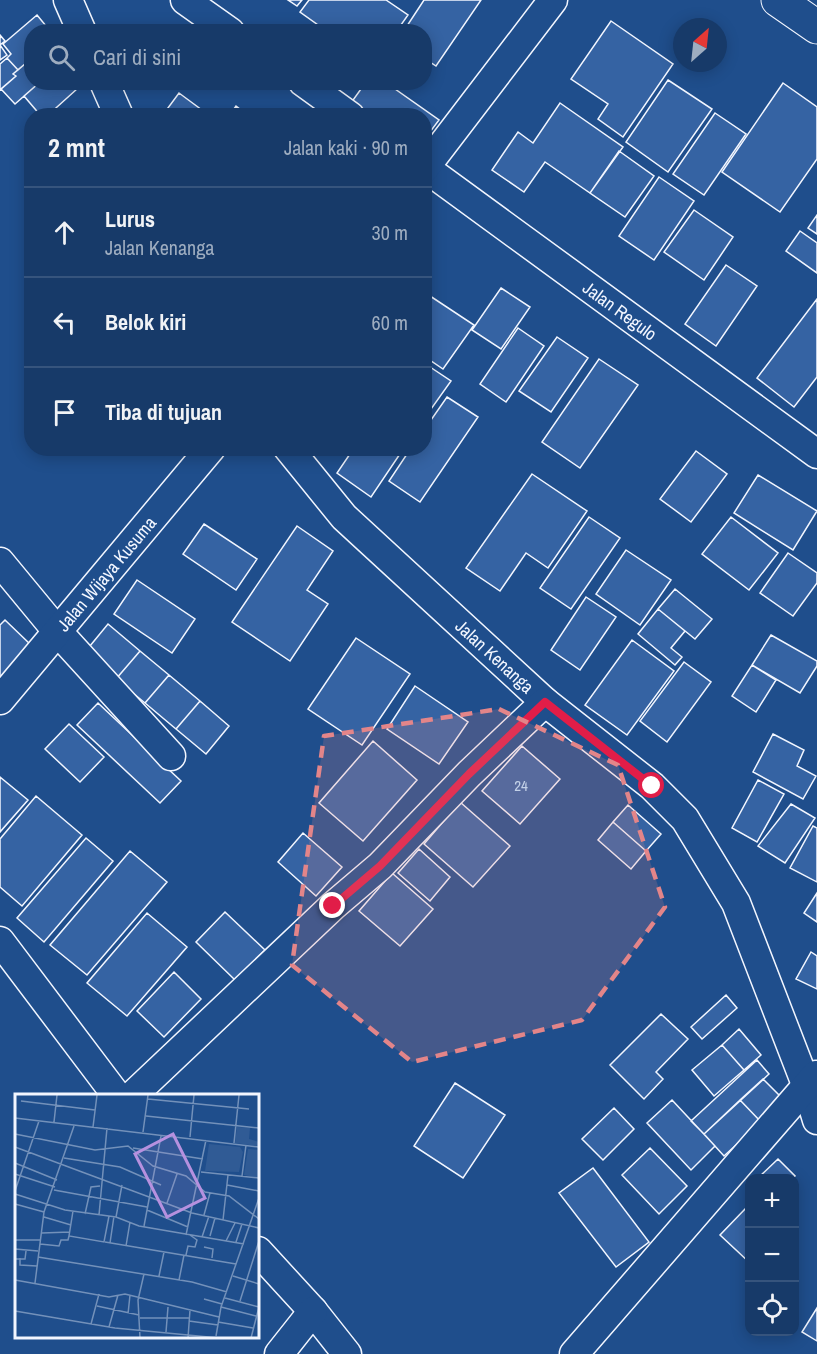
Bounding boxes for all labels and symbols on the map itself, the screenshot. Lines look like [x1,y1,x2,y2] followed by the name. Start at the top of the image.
[673,18,727,72] north arrow
[578,275,662,346] street label: Jalan Regulo
[50,511,161,636] street label: Jalan Wijaya Kusuma
[450,613,540,699] street label: Jalan Kenanga
[638,772,664,798] route start
[514,775,528,796] house number: 24
[319,892,345,918] route end
[15,1094,260,1339] inset map

